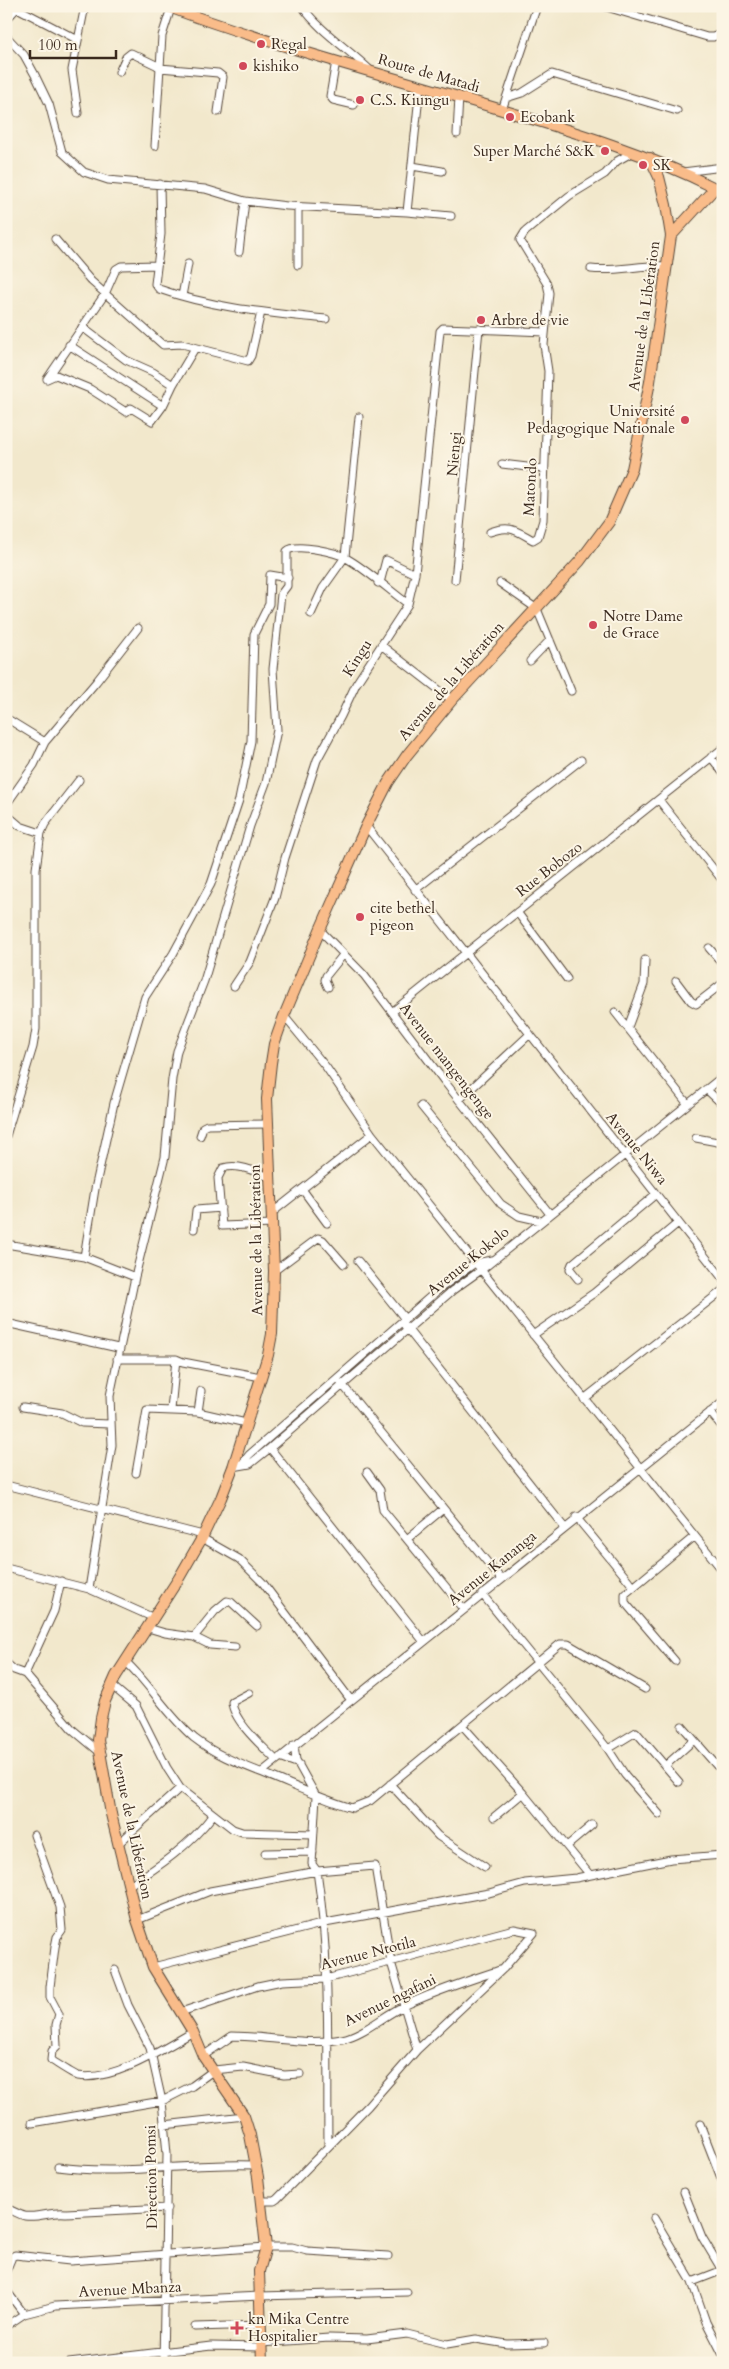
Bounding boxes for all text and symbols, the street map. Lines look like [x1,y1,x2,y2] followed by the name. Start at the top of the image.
[30,28,116,60] scale bar
[271,34,307,54] place label: Regal
[38,35,78,55] text: 100 m
[255,38,267,50] marker: Regal
[376,49,482,97] street label: Route de Matadi
[253,56,299,76] place label: kishiko
[237,60,249,72] marker: kishiko
[370,90,449,110] place label: C.S. Kiungu
[354,94,366,106] marker: C.S. Kiungu
[520,107,575,127] place label: Ecobank
[504,111,516,123] marker: Ecobank
[473,141,596,161] place label: Super Marché S&K
[599,145,611,157] marker: Super Marché S&K
[653,155,673,175] place label: SK
[637,159,649,171] marker: SK
[624,239,665,392] street label: Avenue de la Libération
[491,310,569,330] place label: Arbre de vie
[475,314,487,326] marker: Arbre de vie
[527,401,675,438] place label: Université Pedagogique Nationale
[679,414,691,426] marker: Université Pedagogique Nationale
[442,431,466,477] street label: Niengi
[518,457,542,517] street label: Matondo
[603,606,683,643] place label: Notre Dame de Grace
[394,617,509,745] street label: Avenue de la Libération
[587,619,599,631] marker: Notre Dame de Grace
[338,636,376,680] street label: Kingu
[512,837,586,901] street label: Rue Bobozo
[370,898,435,935] place label: cite bethel pigeon
[354,911,366,923] marker: cite bethel pigeon
[395,998,499,1124] street label: Avenue mangengenge
[601,1107,673,1189] street label: Avenue Niwa
[245,1164,267,1316] street label: Avenue de la Libération
[423,1222,513,1300] street label: Avenue Kokolo
[443,1526,541,1610] street label: Avenue Kananga
[106,1749,158,1902] street label: Avenue de la Libération
[318,1931,418,1975] street label: Avenue Ntotila
[341,1969,439,2031] street label: Avenue ngafani
[140,2125,162,2229] street label: Direction Pomsi
[78,2276,182,2302] street label: Avenue Mbanza
[248,2309,349,2346] place label: kn Mika Centre Hospitalier
[230,2321,244,2335] marker: kn Mika Centre Hospitalier

